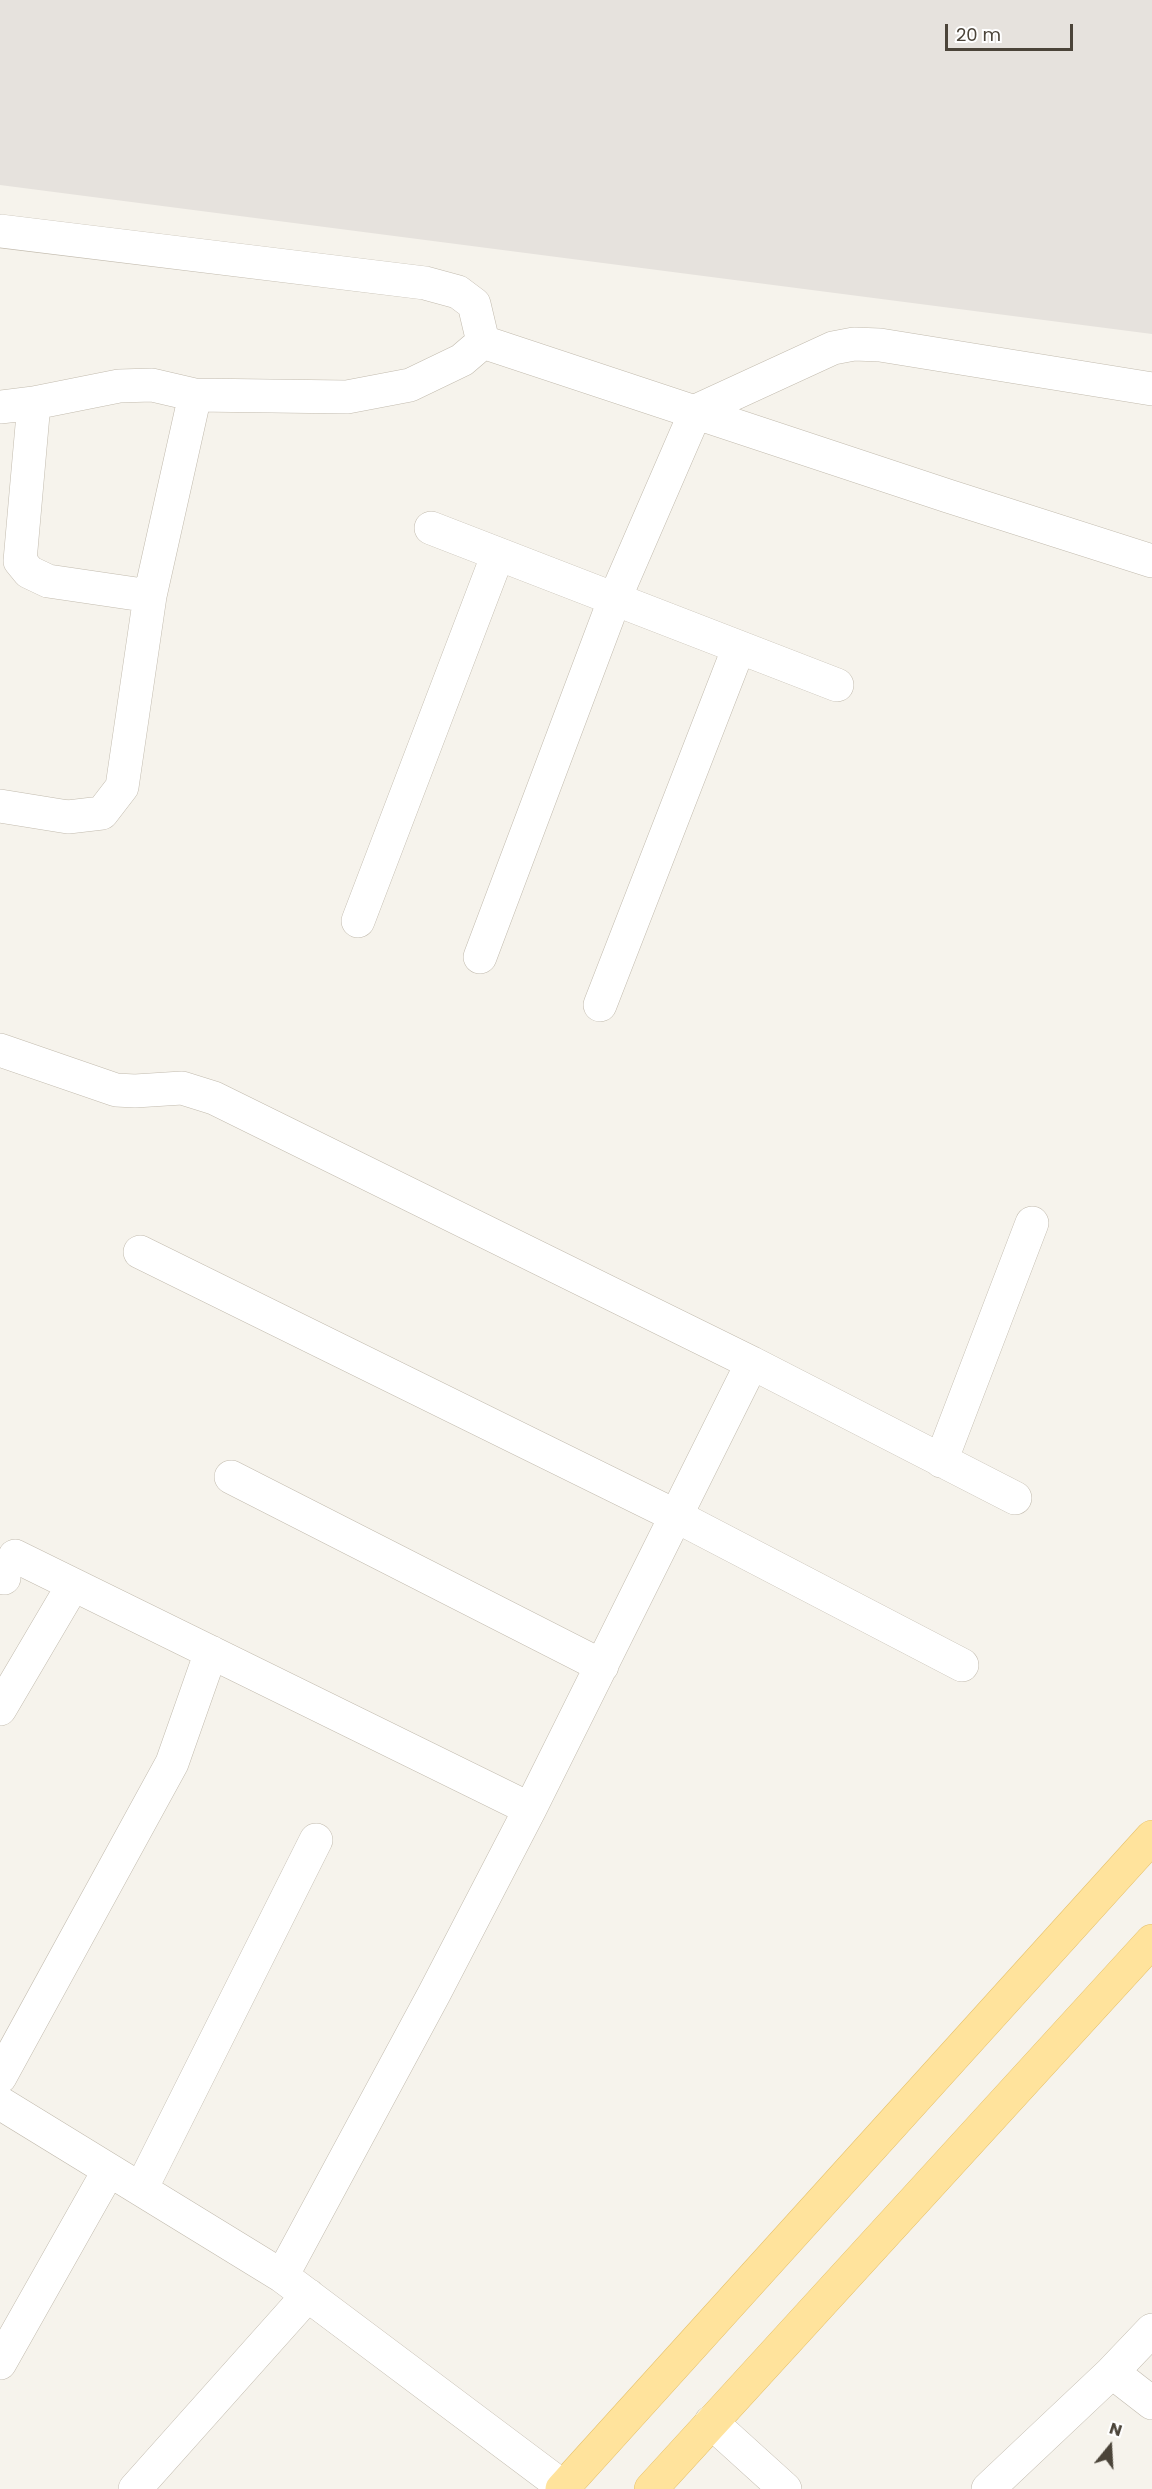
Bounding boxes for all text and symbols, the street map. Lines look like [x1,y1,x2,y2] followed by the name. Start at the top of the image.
[948,12,1076,50] scale bar
[956,22,1001,47] text: 20 m
[1080,2417,1140,2477] north arrow
[1106,2417,1125,2442] text: N

